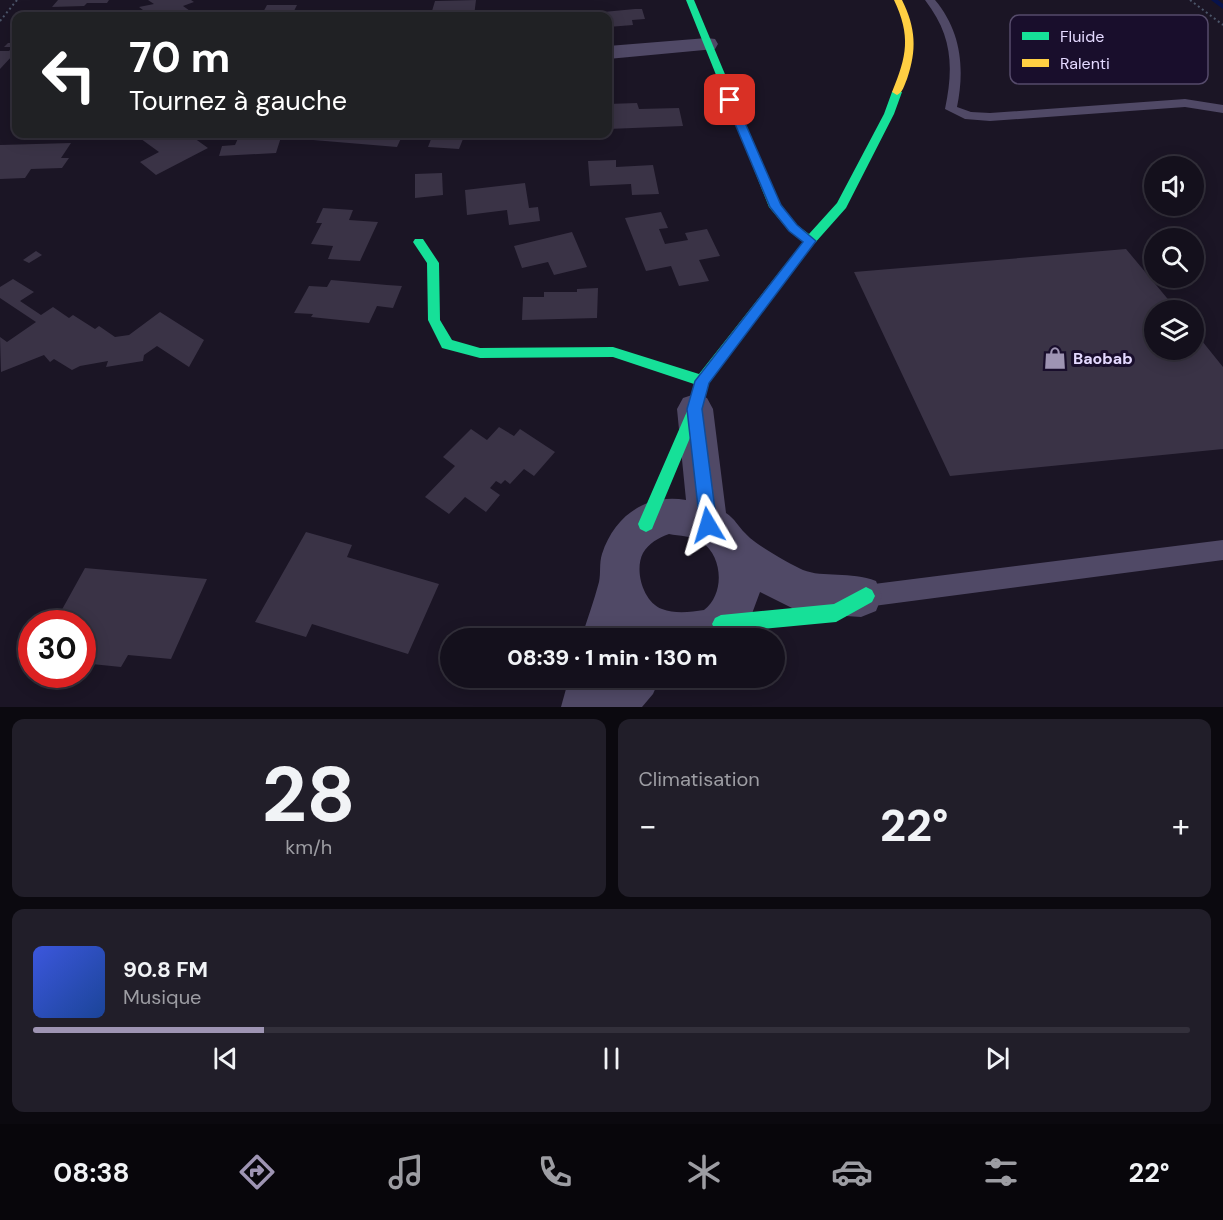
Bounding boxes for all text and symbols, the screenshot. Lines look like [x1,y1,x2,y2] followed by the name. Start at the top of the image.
[1010,15,1208,84] legend
[1060,26,1104,47] text: Fluide
[129,30,230,85] text: 70 m
[30,36,108,114] icon: left
[1060,53,1110,74] text: Ralenti
[704,74,755,125] pin
[129,83,347,118] text: Tournez à gauche
[713,83,746,116] icon: arrive
[1144,156,1204,360] map controls
[1144,156,1204,216] button: sound
[1144,228,1204,288] button: search
[1144,300,1204,360] button: layers
[1042,345,1068,371] shop icon: Baobab
[1073,348,1133,369] place label: Baobab
[676,493,740,557] position arrow
[18,610,96,688] speed limit sign: 30
[507,643,718,672] text: 08:39 · 1 min · 130 m
[262,744,356,845] text: 28
[639,766,760,792] text: Climatisation
[880,796,948,855] text: 22°
[639,804,657,847] text: −
[1172,804,1190,847] text: +
[285,834,332,860] text: km/h
[123,955,208,984] text: 90.8 FM
[123,984,201,1010] text: Musique
[209,1042,242,1075] icon: previous
[595,1042,628,1075] icon: pause
[981,1042,1014,1075] icon: next
[236,1151,278,1193] icon: directions
[385,1151,427,1193] icon: music
[534,1151,576,1193] icon: phone
[683,1151,725,1193] icon: climate
[831,1151,873,1193] icon: car
[980,1151,1022,1193] icon: filters
[53,1155,130,1190] text: 08:38
[1129,1155,1170,1190] text: 22°

